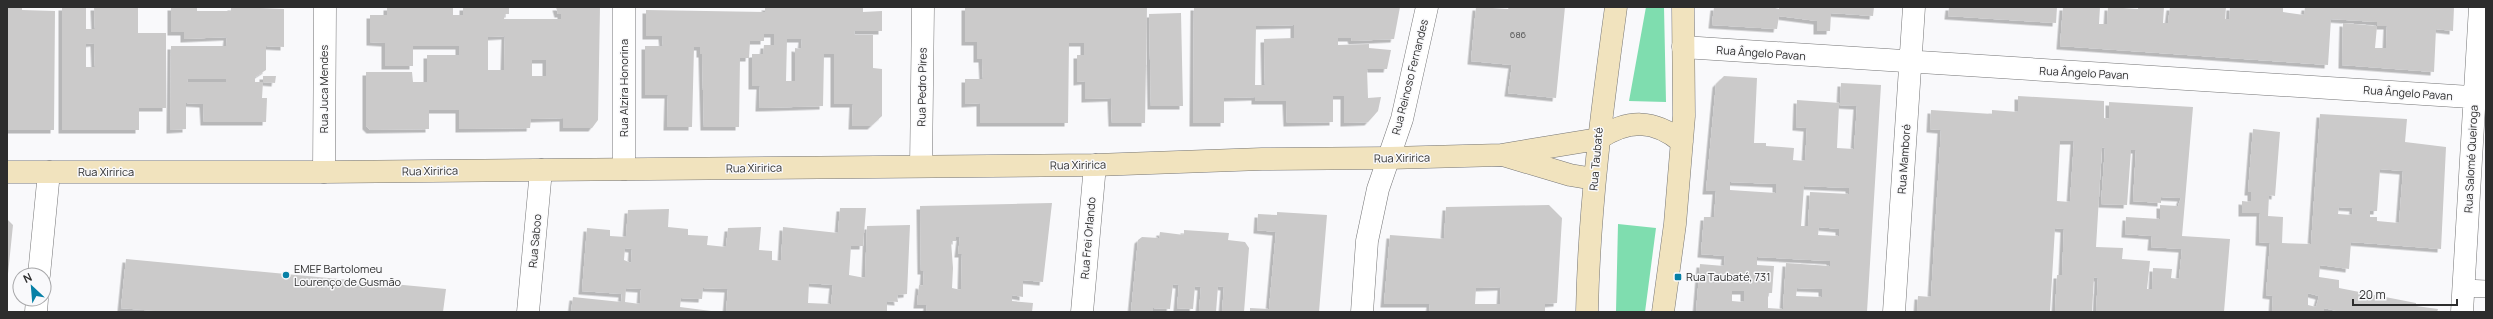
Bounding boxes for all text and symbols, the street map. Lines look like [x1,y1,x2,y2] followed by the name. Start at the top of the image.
[1388,17,1431,136] street label: Rua Reinoso Fernandes
[1510,28,1527,41] house number: 686
[616,39,631,137] street label: Rua Alzira Honorina
[1716,42,1806,63] street label: Rua Ângelo Pavan
[316,45,331,133] street label: Rua Juca Mendes
[913,47,930,127] street label: Rua Pedro Pires
[2039,63,2129,82] street label: Rua Ângelo Pavan
[2363,82,2453,103] street label: Rua Ângelo Pavan
[2460,105,2481,213] street label: Rua Salomé Queiroga
[1894,123,1913,194] street label: Rua Mamboré
[1585,126,1606,191] street label: Rua Taubaté
[1374,150,1430,165] street label: Rua Xiririca
[1050,157,1106,172] street label: Rua Xiririca
[726,160,782,175] street label: Rua Xiririca
[402,163,458,178] street label: Rua Xiririca
[78,164,134,179] street label: Rua Xiririca
[1076,196,1099,280] street label: Rua Frei Orlando
[525,213,544,269] street label: Rua Saboo
[294,261,402,289] place label: EMEF Bartolomeu Lourenço de Gusmão
[12,267,52,307] north arrow
[21,269,34,286] text: N
[1686,269,1770,284] place label: Rua Taubaté, 731
[281,270,291,280] marker: EMEF Bartolomeu Lourenço de Gusmão
[1673,272,1683,282] marker: Rua Taubaté, 731
[2353,281,2457,307] scale bar
[2359,286,2386,303] text: 20 m

